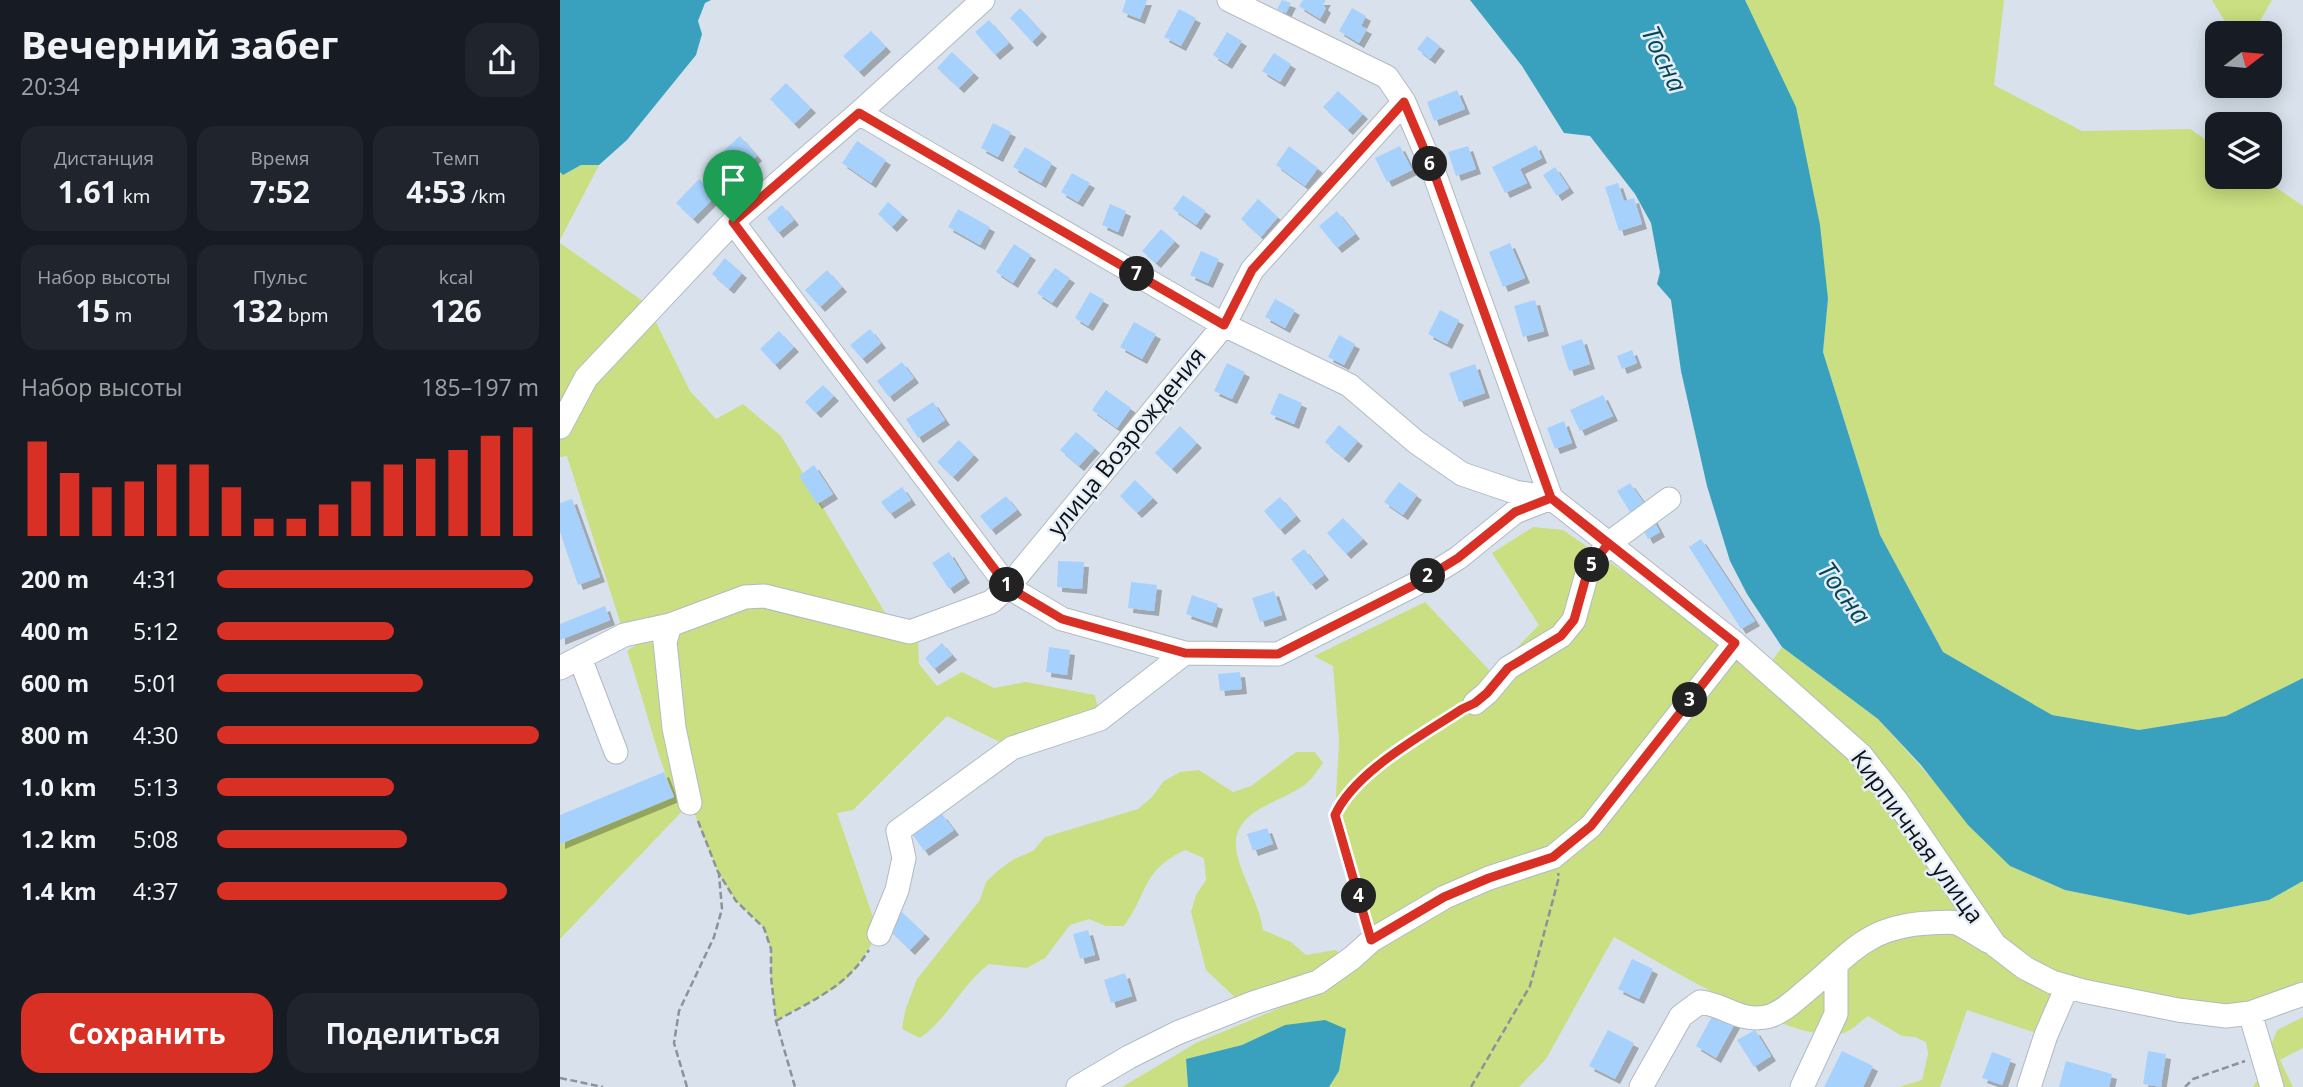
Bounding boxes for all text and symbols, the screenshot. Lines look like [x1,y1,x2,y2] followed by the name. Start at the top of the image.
[21,18,338,70] text: Вечерний забег
[1633,19,1696,98] water label: Тосна
[2205,21,2282,98] north arrow
[2205,21,2282,189] map controls
[465,23,539,97] button: share
[21,70,80,102] text: 20:34
[2205,112,2282,189] button: layers
[54,145,154,171] text: Дистанция
[250,145,310,171] text: Время
[433,145,479,171] text: Темп
[1412,146,1448,182] pin: 6
[703,150,763,222] pin
[1424,150,1435,176] text: 6
[714,161,752,199] icon: arrive
[58,171,118,212] text: 1.61
[250,171,310,212] text: 7:52
[406,171,466,212] text: 4:53
[118,183,150,209] text: km
[466,183,506,209] text: /km
[1120,256,1154,292] pin: 7
[1131,260,1142,286] text: 7
[37,264,171,290] text: Набор высоты
[253,264,307,290] text: Пульс
[439,264,473,290] text: kcal
[76,290,110,331] text: 15
[231,290,283,331] text: 132
[430,290,482,331] text: 126
[110,302,132,328] text: m
[283,302,329,328] text: bpm
[1039,339,1213,543] street label: улица Возрождения
[21,371,183,403] text: Набор высоты
[421,371,539,403] text: 185–197 m
[1574,548,1610,582] pin: 5
[1586,551,1597,577] text: 5
[1810,554,1880,631] water label: Тосна
[1410,558,1446,594] pin: 2
[1422,562,1433,588] text: 2
[21,563,89,595] text: 200 m
[133,563,179,595] text: 4:31
[990,568,1024,602] pin: 1
[1001,571,1012,597] text: 1
[21,615,89,647] text: 400 m
[133,615,179,647] text: 5:12
[21,667,89,699] text: 600 m
[133,667,179,699] text: 5:01
[1672,682,1708,718] pin: 3
[1684,686,1695,712] text: 3
[21,719,89,751] text: 800 m
[133,719,179,751] text: 4:30
[1844,743,1992,929] street label: Кирпичная улица
[21,771,97,803] text: 1.0 km
[133,771,179,803] text: 5:13
[21,823,97,855] text: 1.2 km
[133,823,179,855] text: 5:08
[21,875,97,907] text: 1.4 km
[133,875,179,907] text: 4:37
[1342,878,1376,914] pin: 4
[1353,882,1364,908] text: 4
[21,993,273,1073] button: Сохранить
[287,993,539,1073] button: Поделиться

